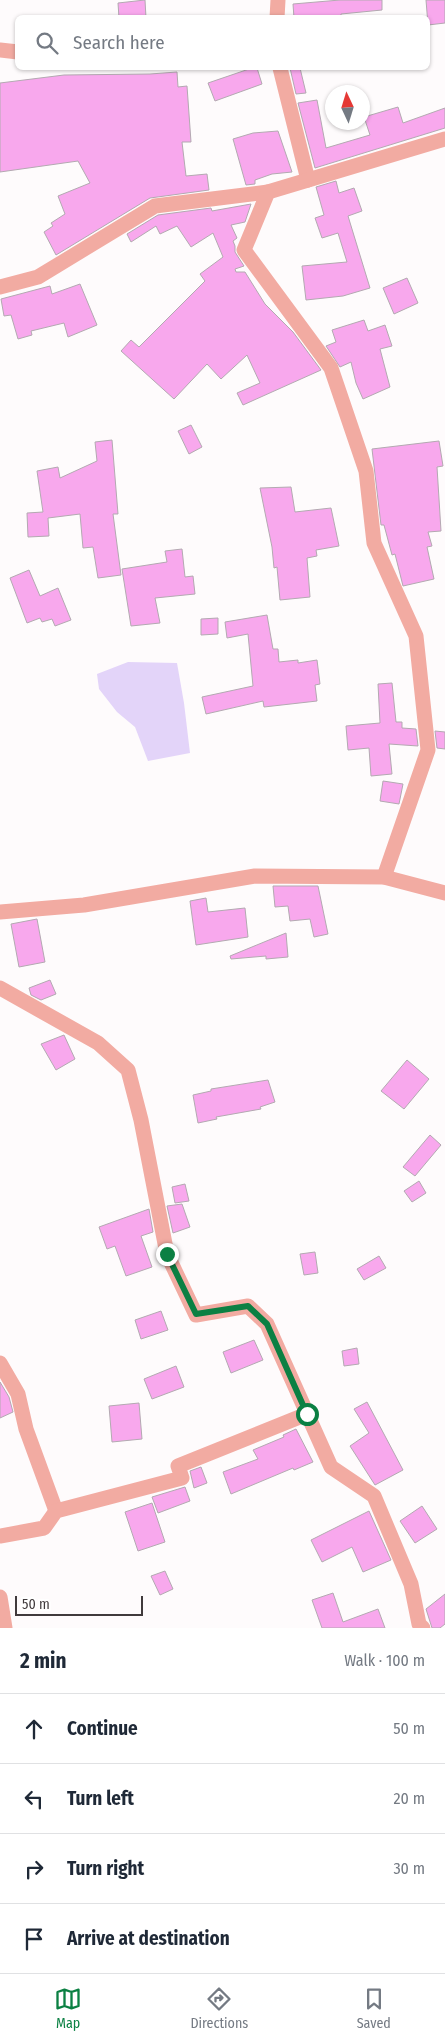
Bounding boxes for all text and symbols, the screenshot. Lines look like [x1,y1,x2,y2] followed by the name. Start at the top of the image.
[15,15,430,70] search box
[33,29,61,57] icon: search
[73,31,165,54] text: Search here
[325,85,370,130] north arrow
[156,1243,179,1266] route end
[296,1403,319,1426] route start
[15,1593,142,1616] scale bar
[22,1596,50,1613] text: 50 m
[20,1648,67,1674] text: 2 min
[344,1651,425,1670] text: Walk · 100 m
[20,1715,48,1743] icon: ahead
[67,1717,138,1740] text: Continue
[393,1719,425,1738] text: 50 m
[20,1785,48,1813] icon: left
[67,1787,134,1810] text: Turn left
[394,1789,425,1808] text: 20 m
[20,1855,48,1883] icon: right
[67,1857,144,1880] text: Turn right
[393,1859,425,1878] text: 30 m
[20,1925,48,1953] icon: arrive
[67,1927,230,1950] text: Arrive at destination
[54,1985,82,2032] tab: Map
[190,1985,248,2032] tab: Directions
[357,1985,391,2032] tab: Saved

